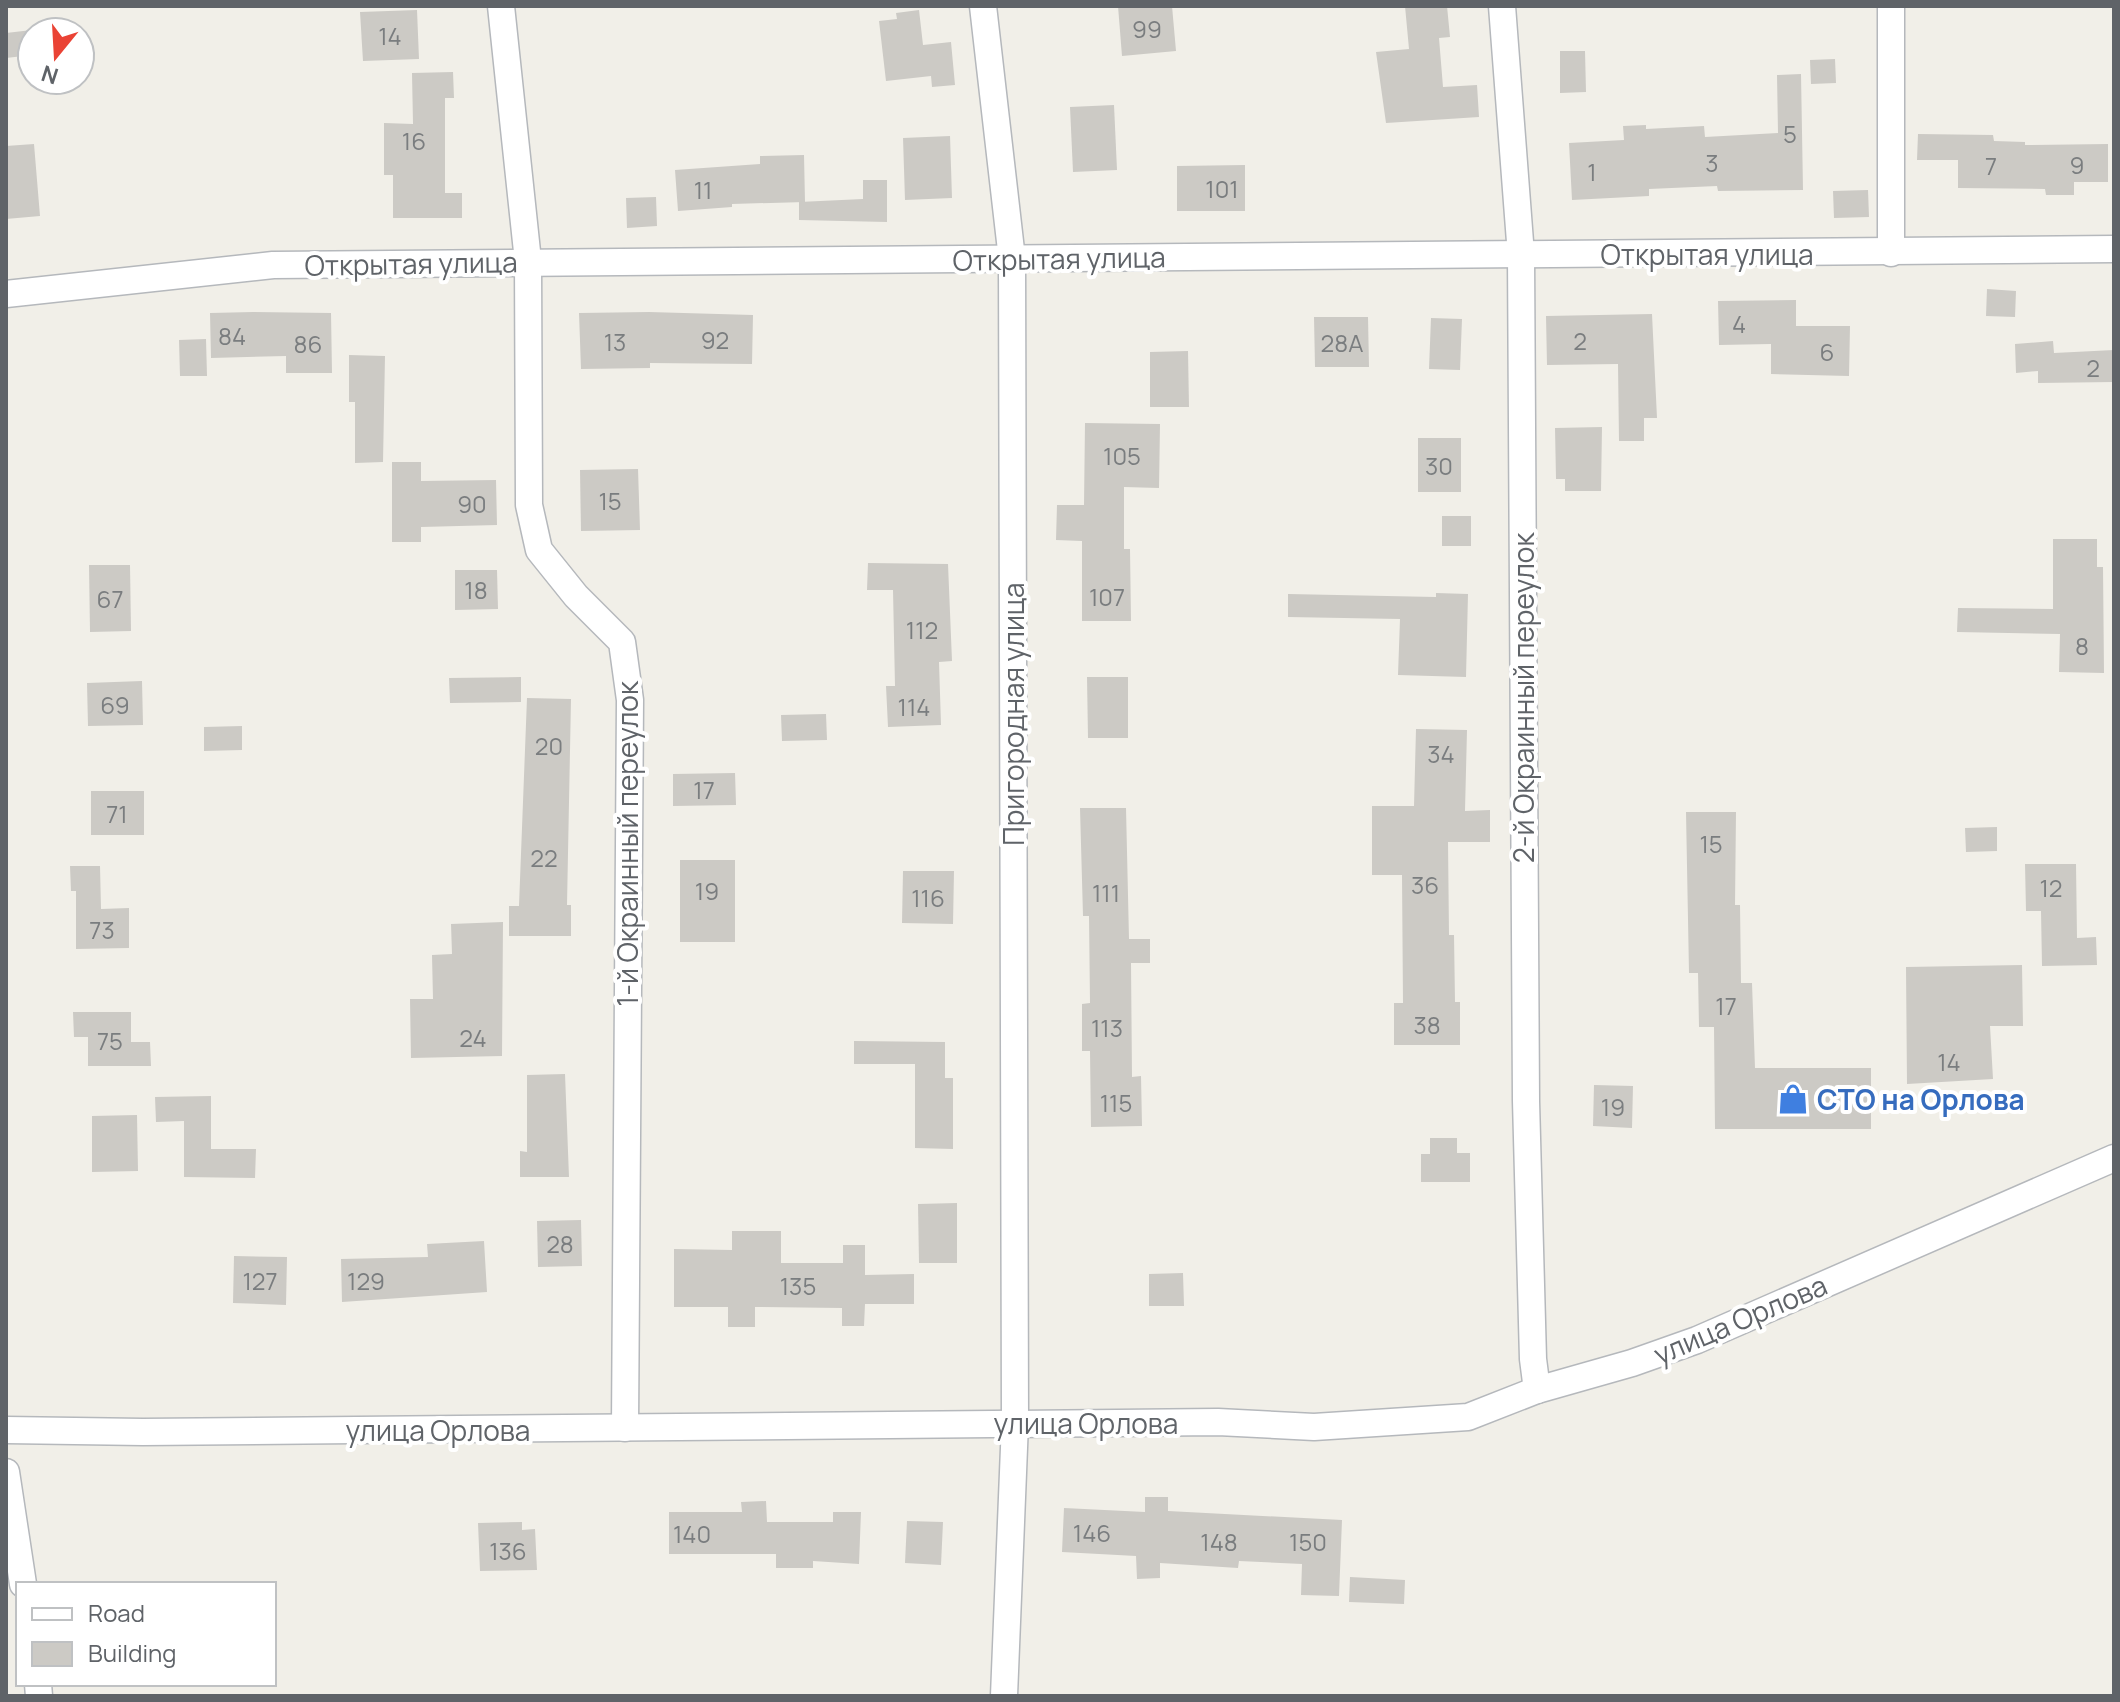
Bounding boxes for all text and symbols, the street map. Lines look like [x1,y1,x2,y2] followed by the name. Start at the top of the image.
[1132,12,1162,45] house number: 99
[16,16,96,96] north arrow
[378,19,402,52] house number: 14
[38,58,62,92] text: N
[1783,117,1797,150] house number: 5
[402,124,426,157] house number: 16
[1705,146,1719,179] house number: 3
[2070,148,2084,181] house number: 9
[1985,149,1997,182] house number: 7
[1587,155,1597,188] house number: 1
[1205,172,1239,205] house number: 101
[694,173,712,206] house number: 11
[1600,235,1814,273] street label: Открытая улица
[952,237,1166,279] street label: Открытая улица
[304,242,518,284] street label: Открытая улица
[1732,307,1746,340] house number: 4
[218,319,246,352] house number: 84
[701,323,729,356] house number: 92
[1573,324,1587,357] house number: 2
[604,325,626,358] house number: 13
[1321,326,1363,359] house number: 28А
[294,327,322,360] house number: 86
[1820,335,1834,368] house number: 6
[2086,351,2100,384] house number: 2
[1103,439,1141,472] house number: 105
[1425,449,1453,482] house number: 30
[598,484,622,517] house number: 15
[457,487,487,520] house number: 90
[1504,532,1542,863] street label: 2-й Окраинный переулок
[464,573,488,606] house number: 18
[1089,580,1125,613] house number: 107
[97,582,123,615] house number: 67
[994,582,1032,846] street label: Пригородная улица
[906,613,938,646] house number: 112
[2075,629,2089,662] house number: 8
[608,680,646,1007] street label: 1-й Окраинный переулок
[100,688,130,721] house number: 69
[898,690,930,723] house number: 114
[535,729,563,762] house number: 20
[1427,737,1455,770] house number: 34
[693,773,715,806] house number: 17
[106,797,128,830] house number: 71
[1699,827,1723,860] house number: 15
[530,841,558,874] house number: 22
[1411,868,1439,901] house number: 36
[2039,871,2063,904] house number: 12
[695,874,719,907] house number: 19
[1092,876,1120,909] house number: 111
[911,881,945,914] house number: 116
[89,913,115,946] house number: 73
[1715,989,1737,1022] house number: 17
[1413,1008,1441,1041] house number: 38
[1091,1011,1123,1044] house number: 113
[459,1021,487,1054] house number: 24
[97,1024,123,1057] house number: 75
[1937,1045,1961,1078] house number: 14
[1817,1080,2025,1118] place label: СТО на Орлова
[1776,1082,1810,1116] shop icon: СТО на Орлова
[1100,1086,1132,1119] house number: 115
[1601,1090,1625,1123] house number: 19
[546,1227,574,1260] house number: 28
[242,1264,278,1297] house number: 127
[347,1264,385,1297] house number: 129
[1648,1265,1832,1373] street label: улица Орлова
[780,1269,816,1302] house number: 135
[994,1404,1178,1442] street label: улица Орлова
[346,1411,530,1449] street label: улица Орлова
[1073,1516,1111,1549] house number: 146
[673,1517,711,1550] house number: 140
[1200,1525,1238,1558] house number: 148
[1289,1525,1327,1558] house number: 150
[489,1534,527,1567] house number: 136
[16,1582,276,1686] legend
[88,1596,145,1629] text: Road
[88,1636,176,1669] text: Building

